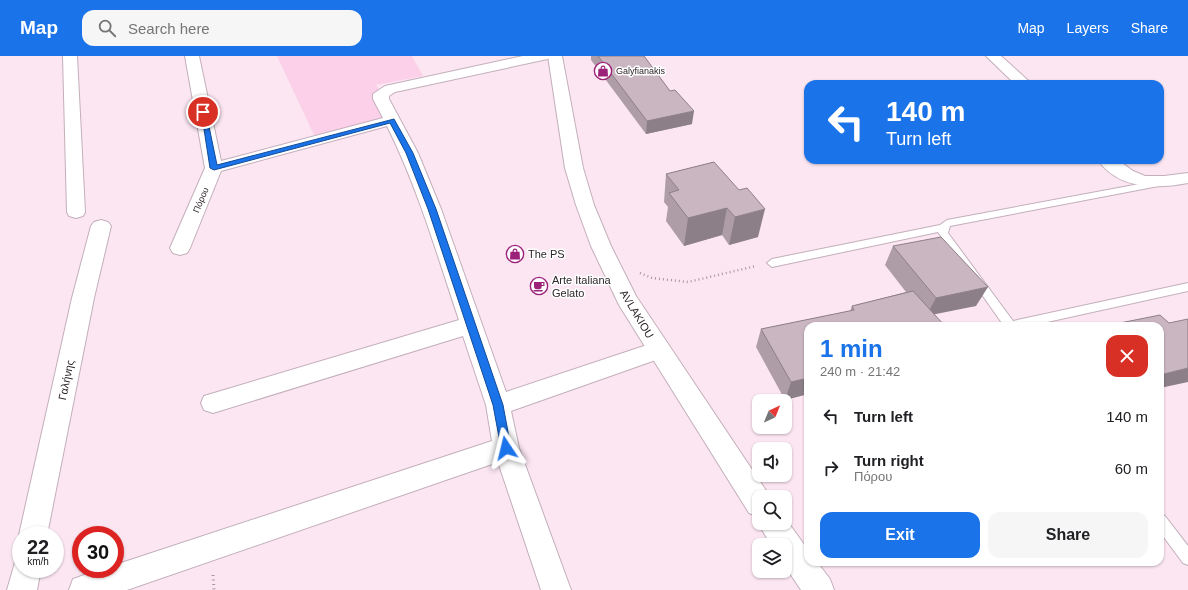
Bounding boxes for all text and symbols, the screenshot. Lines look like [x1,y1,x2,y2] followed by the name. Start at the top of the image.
[82,10,362,46] search box
[20,17,58,38] text: Map
[96,17,118,39] icon: search
[128,20,210,37] text: Search here
[1017,20,1045,36] text: Map
[1067,20,1109,36] text: Layers
[1131,20,1168,36] text: Share
[593,61,613,81] shop icon: Galyfianakis
[616,66,666,76] place label: Galyfianakis
[186,95,220,129] pin
[820,96,872,148] icon: left
[886,96,965,127] text: 140 m
[192,101,214,123] icon: arrive
[886,129,951,149] text: Turn left
[191,186,211,214] street label: Πόρου
[505,244,525,264] shop icon: The PS
[528,248,565,260] place label: The PS
[552,274,612,299] place label: Arte Italiana Gelato
[529,276,549,296] cafe icon: Arte Italiana Gelato
[618,288,656,340] street label: AVLAKIOU
[820,335,883,362] text: 1 min
[1106,335,1148,377] button: close
[56,359,76,401] street label: Γαλήνης
[820,364,900,379] text: 240 m · 21:42
[752,394,792,434] north arrow
[752,394,792,578] map controls
[820,405,842,427] icon: left
[854,408,913,425] text: Turn left
[1106,408,1148,425] text: 140 m
[485,427,527,469] position arrow
[752,442,792,482] button: sound
[854,452,924,469] text: Turn right
[820,457,842,479] icon: right
[1115,460,1148,477] text: 60 m
[854,469,892,484] text: Πόρου
[752,490,792,530] button: search
[820,512,980,558] button: Exit
[988,512,1148,558] button: Share
[72,526,124,578] speed limit sign: 30
[27,536,49,558] text: 22
[752,538,792,578] button: layers
[27,556,49,567] text: km/h

